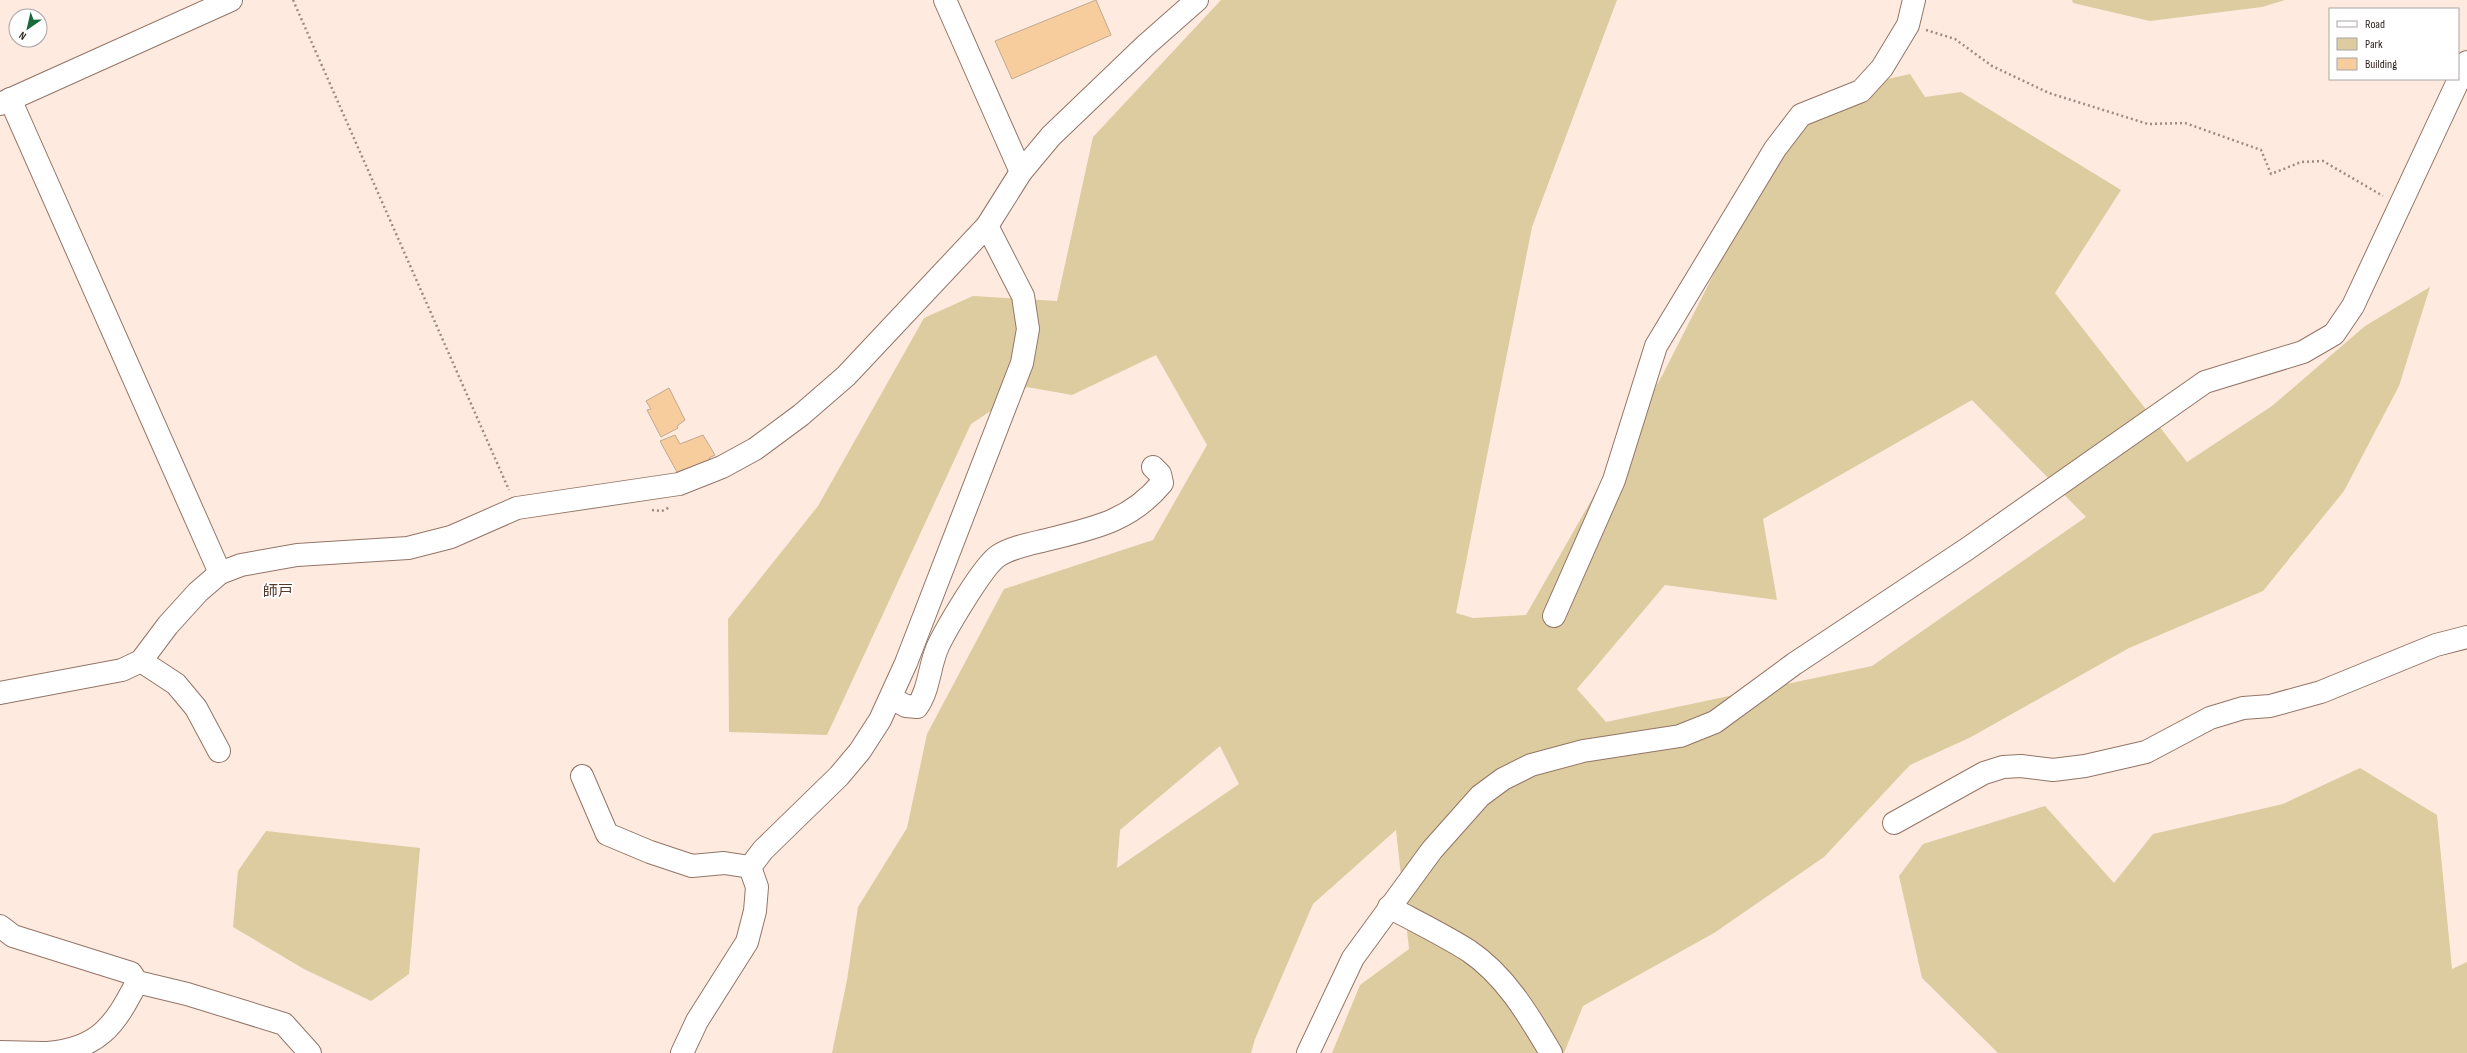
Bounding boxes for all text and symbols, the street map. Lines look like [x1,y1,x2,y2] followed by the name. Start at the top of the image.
[8,8,48,48] north arrow
[2329,8,2459,80] legend
[2365,17,2385,32] text: Road
[17,29,29,43] text: N
[2365,37,2383,52] text: Park
[2365,57,2397,72] text: Building
[263,582,293,601] district label: 師戸

